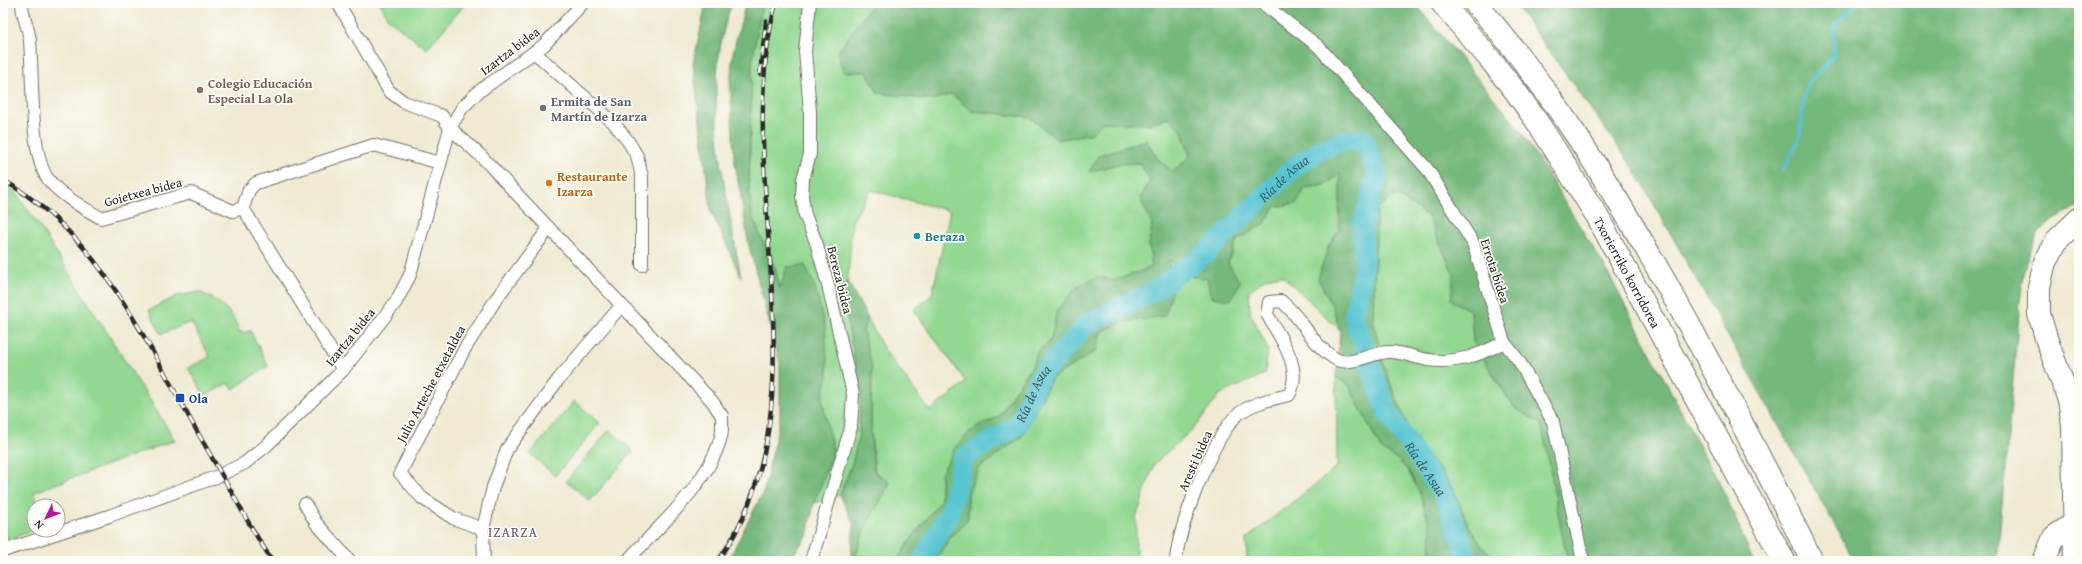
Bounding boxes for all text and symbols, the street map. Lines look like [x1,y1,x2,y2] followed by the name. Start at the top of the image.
[476,22,544,80] street label: Izartza bidea
[208,74,313,108] place label: Colegio Educación Especial La Ola
[195,85,205,95] marker: Colegio Educación Especial La Ola
[551,92,647,126] place label: Ermita de San Martín de Izarza
[538,103,548,113] marker: Ermita de San Martín de Izarza
[1253,150,1313,207] water label: Ría de Asua
[557,167,628,201] place label: Restaurante Izarza
[102,172,185,211] street label: Goietxea bidea
[544,178,554,188] marker: Restaurante Izarza
[1590,213,1666,332] street label: Txorierriko korridorea
[925,227,965,246] place label: Beraza
[912,231,922,241] marker: Beraza
[1476,236,1515,307] street label: Errota bidea
[822,244,858,317] street label: Bereza bidea
[321,303,380,370] street label: Izartza bidea
[391,321,470,448] street label: Julio Arteche etxetaldea
[1010,360,1056,427] water label: Ría de Asua
[189,389,208,408] place label: Ola
[174,392,186,404] marker: Ola
[1173,427,1217,495] street label: Aresti bidea
[1399,437,1452,501] water label: Ría de Asua
[26,498,66,538] north arrow
[30,516,47,533] text: N
[488,522,538,542] district label: IZARZA

